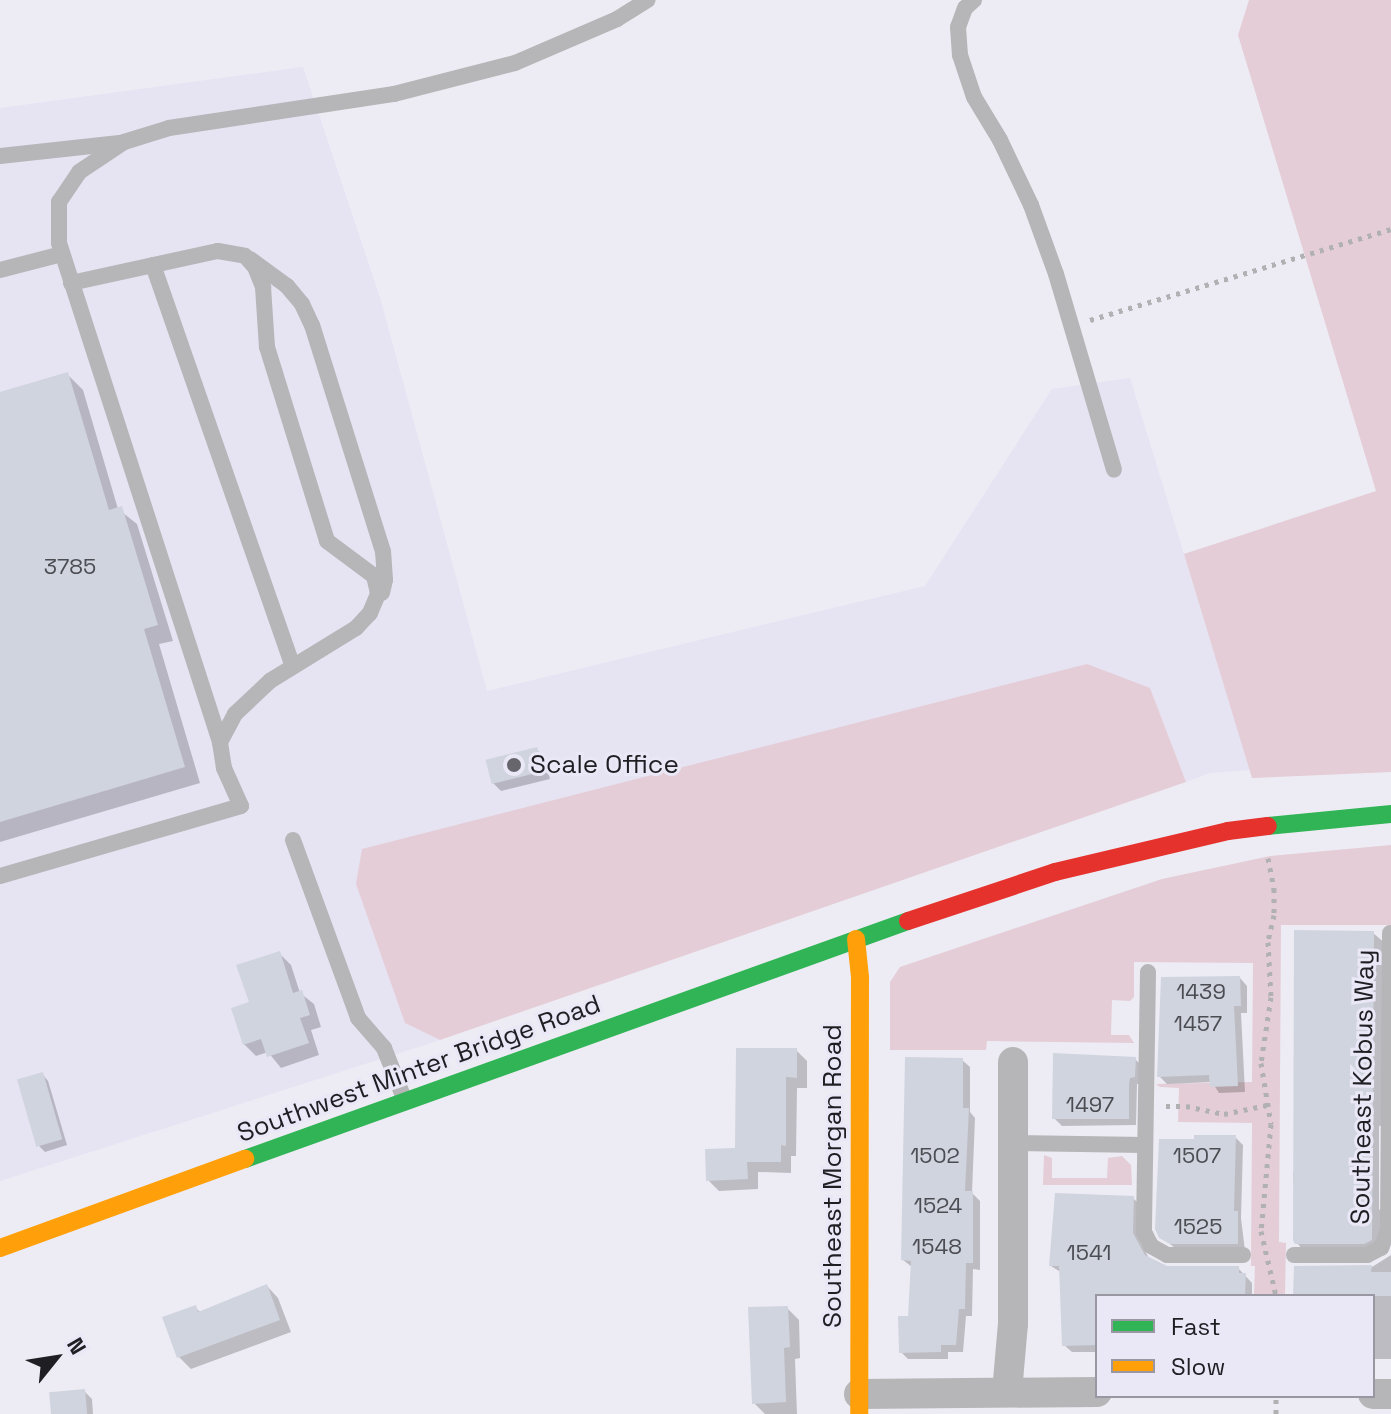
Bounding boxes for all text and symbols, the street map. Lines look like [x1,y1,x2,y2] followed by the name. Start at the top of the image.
[44,554,96,580] house number: 3785
[530,749,679,781] place label: Scale Office
[505,756,523,774] marker: Scale Office
[1345,949,1381,1225] street label: Southeast Kobus Way
[1176,979,1226,1005] house number: 1439
[233,989,605,1149] street label: Southwest Minter Bridge Road
[1174,1011,1222,1037] house number: 1457
[817,1024,849,1328] street label: Southeast Morgan Road
[1066,1092,1114,1118] house number: 1497
[910,1143,960,1169] house number: 1502
[1173,1143,1221,1169] house number: 1507
[914,1193,962,1219] house number: 1524
[1174,1214,1222,1240] house number: 1525
[912,1234,962,1260] house number: 1548
[1067,1240,1111,1266] house number: 1541
[1095,1294,1375,1398] legend
[1171,1311,1221,1342] text: Fast
[16,1318,96,1398] north arrow
[61,1333,93,1359] text: N
[1171,1351,1225,1382] text: Slow

